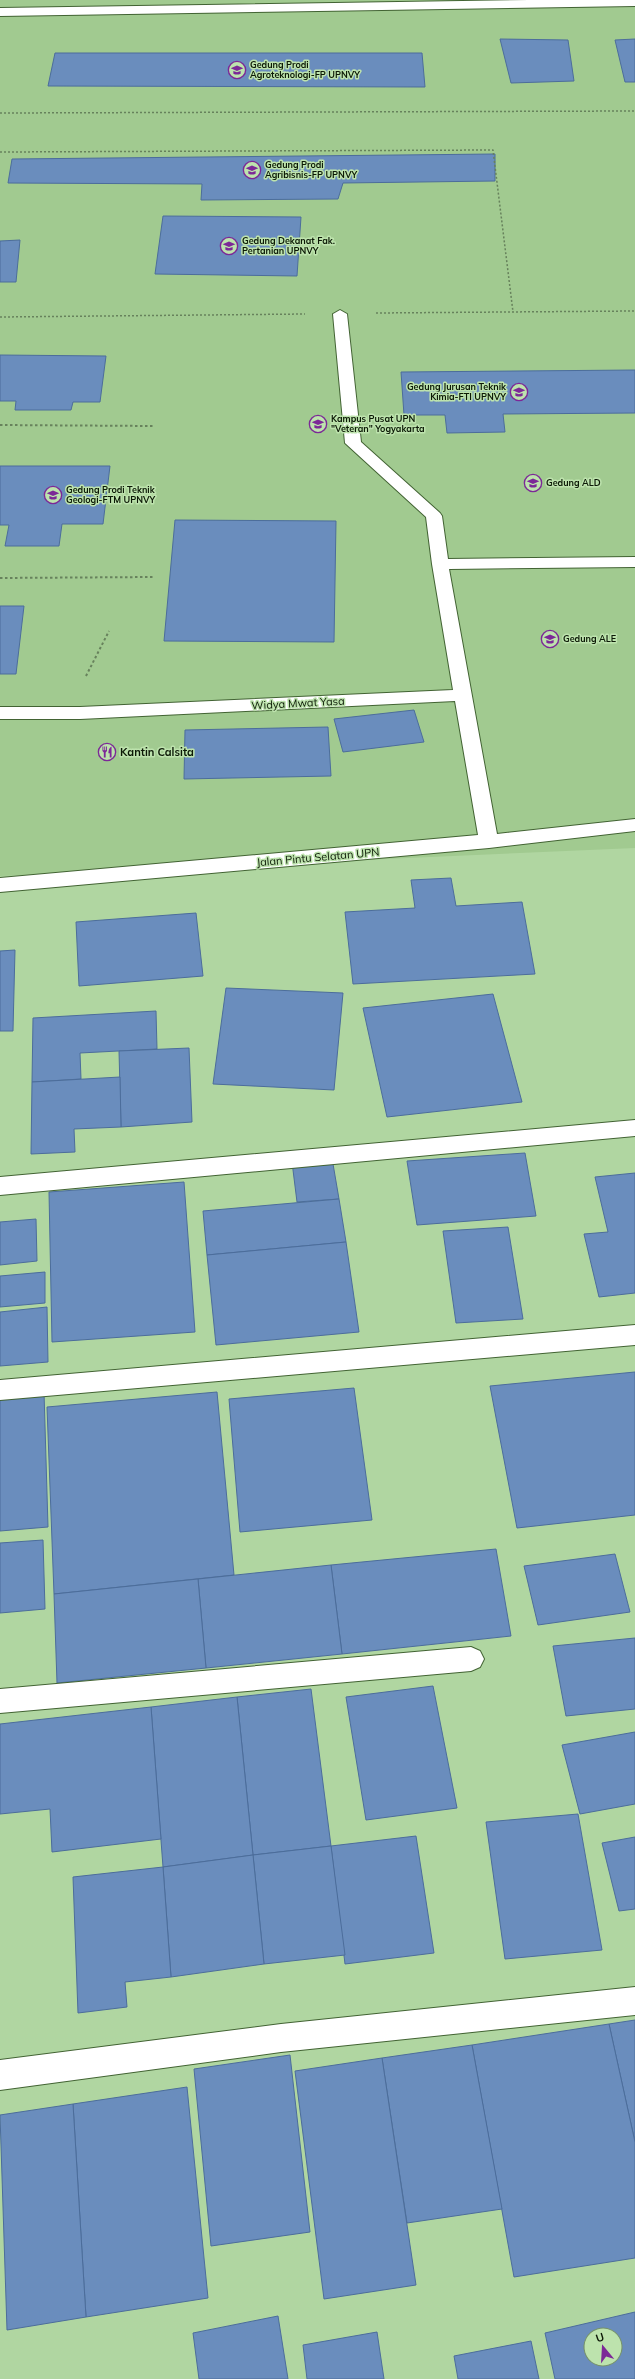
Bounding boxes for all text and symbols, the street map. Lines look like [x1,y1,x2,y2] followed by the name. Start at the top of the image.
[250,59,360,80] place label: Gedung Prodi Agroteknologi-FP UPNVY
[227,60,247,80] school or university icon: Gedung Prodi Agroteknologi-FP UPNVY
[265,159,357,180] place label: Gedung Prodi Agribisnis-FP UPNVY
[242,160,262,180] school or university icon: Gedung Prodi Agribisnis-FP UPNVY
[242,235,335,256] place label: Gedung Dekanat Fak. Pertanian UPNVY
[219,236,239,256] school or university icon: Gedung Dekanat Fak. Pertanian UPNVY
[407,381,507,402] place label: Gedung Jurusan Teknik Kimia-FTI UPNVY
[509,382,529,402] school or university icon: Gedung Jurusan Teknik Kimia-FTI UPNVY
[331,413,425,435] place label: Kampus Pusat UPN "Veteran" Yogyakarta
[308,414,328,434] school or university icon: Kampus Pusat UPN "Veteran" Yogyakarta
[523,473,543,493] school or university icon: Gedung ALD
[546,477,601,488] place label: Gedung ALD
[66,484,156,505] place label: Gedung Prodi Teknik Geologi-FTM UPNVY
[43,485,63,505] school or university icon: Gedung Prodi Teknik Geologi-FTM UPNVY
[540,629,560,649] school or university icon: Gedung ALE
[563,633,616,644] place label: Gedung ALE
[251,694,345,712] street label: Widya Mwat Yasa
[97,742,117,762] restaurant icon: Kantin Calsita
[120,745,194,759] place label: Kantin Calsita
[256,845,380,869] street label: Jalan Pintu Selatan UPN
[583,2327,623,2367] north arrow
[594,2330,606,2345] text: U

